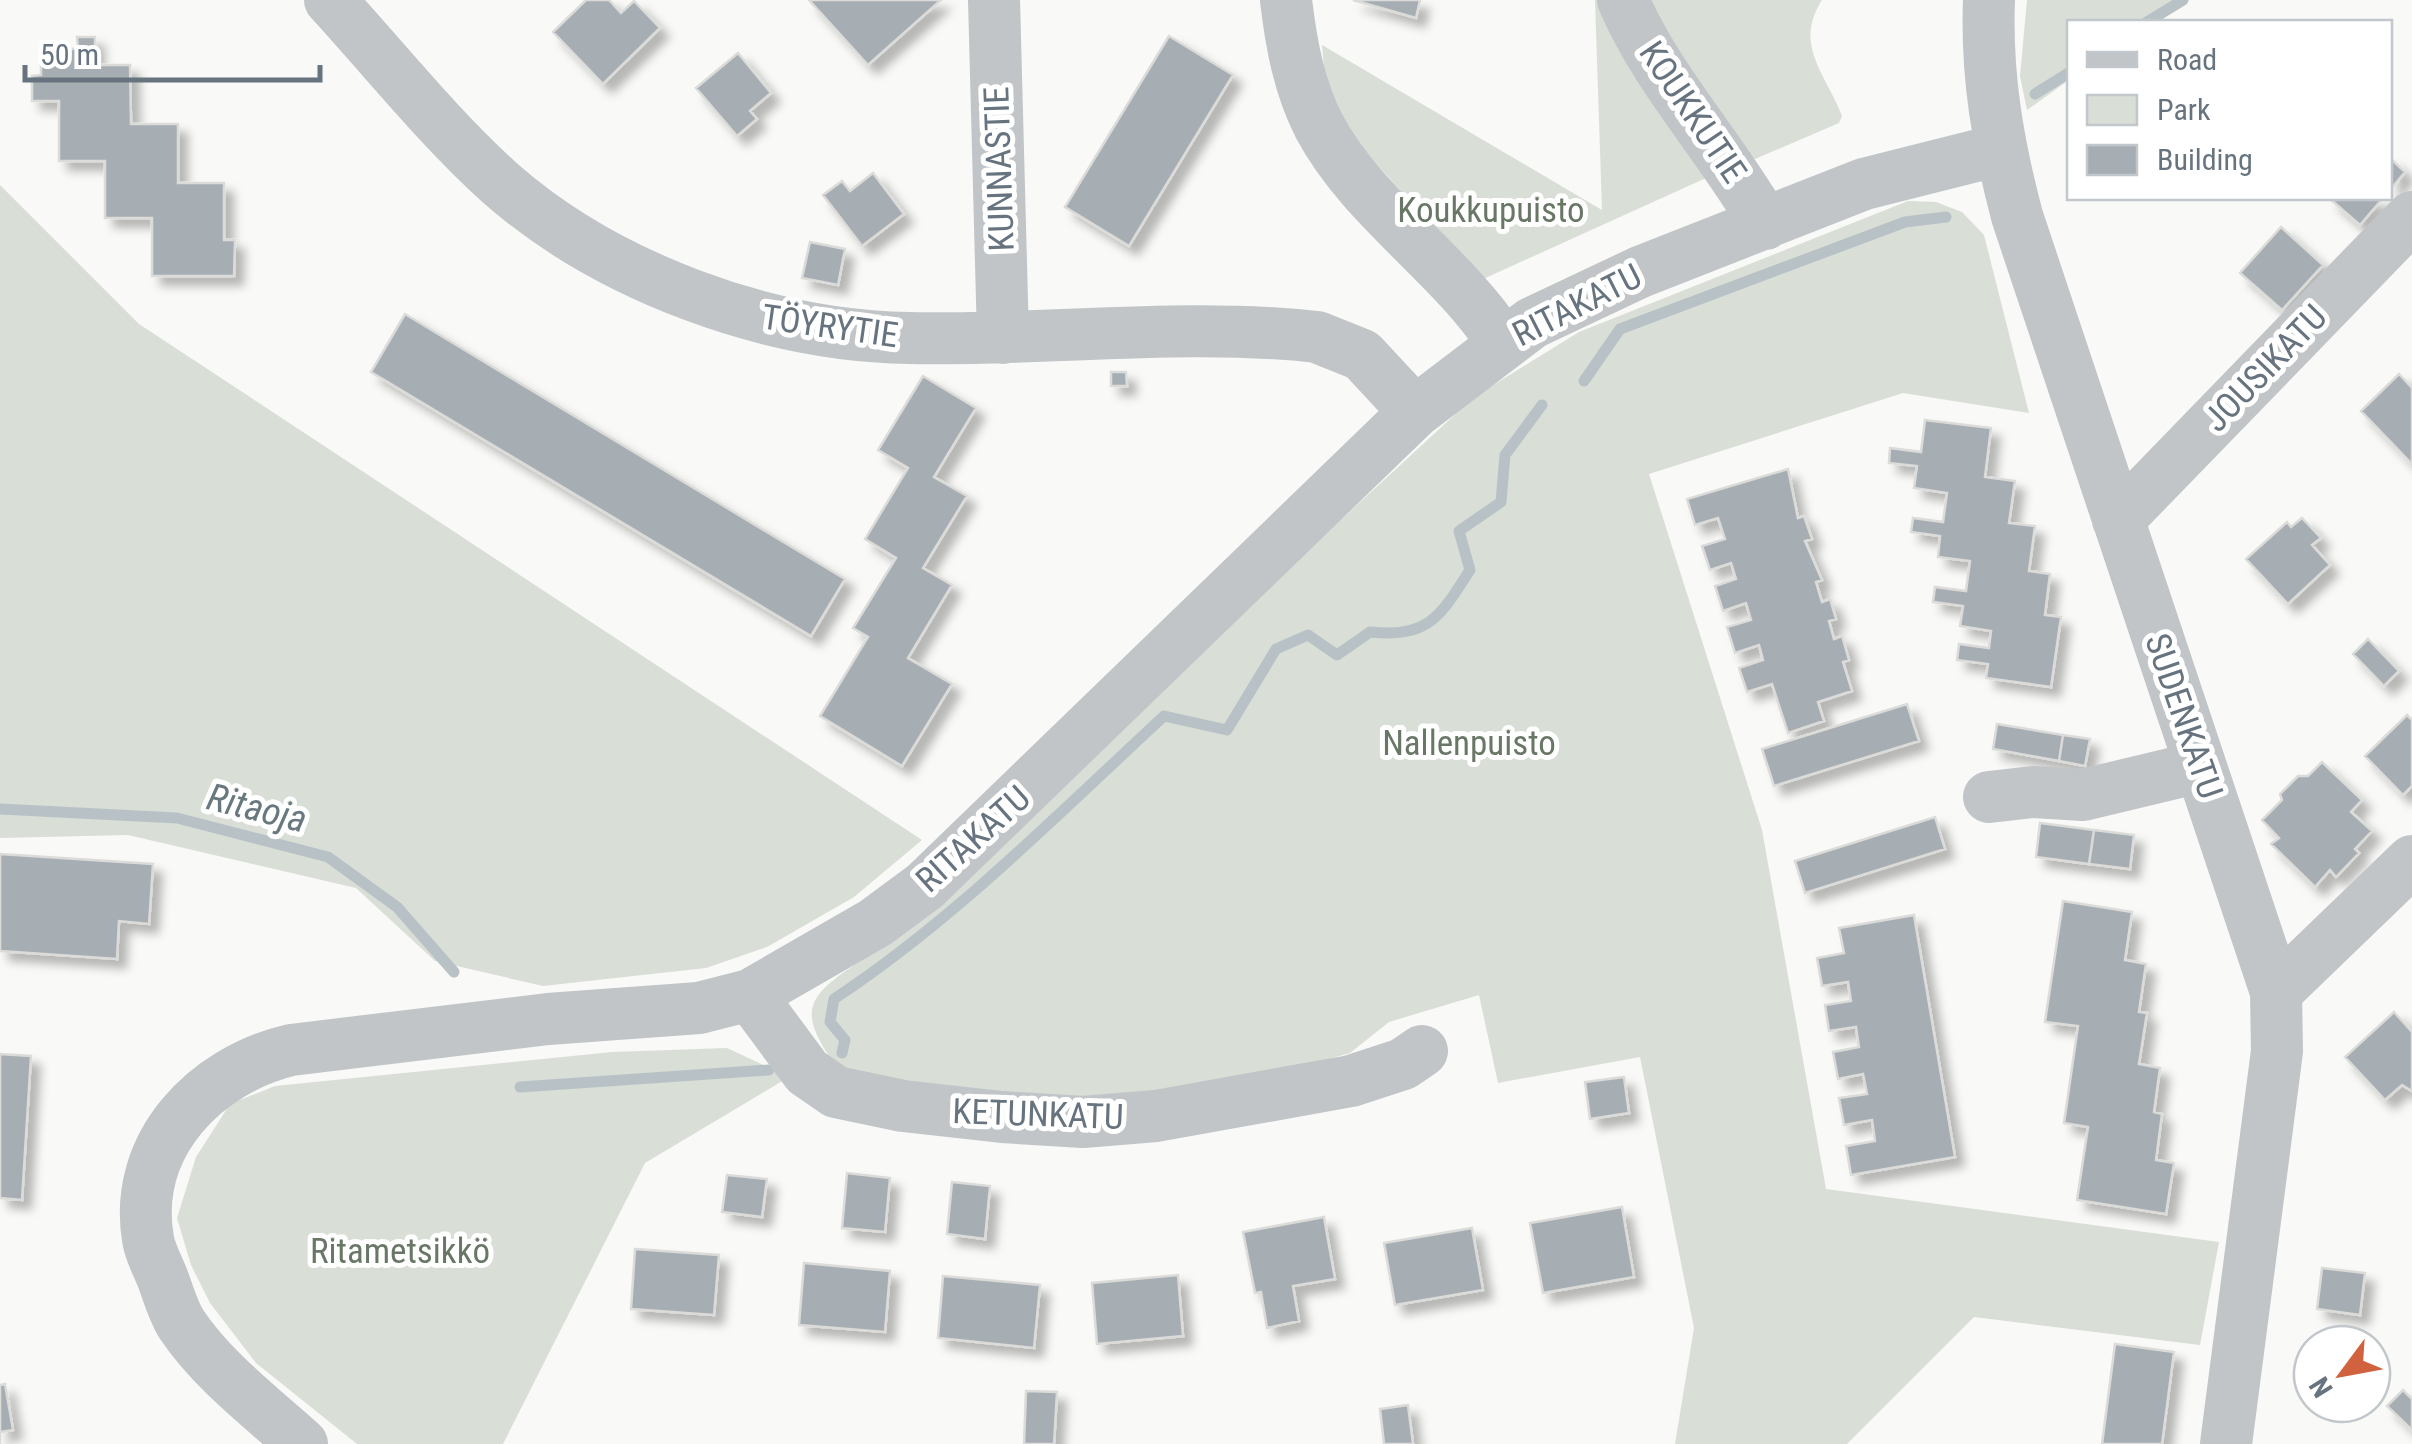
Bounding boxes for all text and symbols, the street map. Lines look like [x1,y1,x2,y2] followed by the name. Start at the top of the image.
[25,20,320,82] scale bar
[2067,20,2392,200] legend
[1630,34,1755,191] street label: KOUKKUTIE
[40,37,99,72] text: 50 m
[2157,42,2217,77] text: Road
[976,86,1023,252] street label: KUNNASTIE
[2157,92,2211,127] text: Park
[2157,142,2253,177] text: Building
[1397,190,1585,231] park label: Koukkupuisto
[1506,256,1648,355] street label: RITAKATU
[759,297,901,356] street label: TÖYRYTIE
[2195,297,2335,440] street label: JOUSIKATU
[2136,628,2231,804] street label: SUDENKATU
[1382,723,1556,764] park label: Nallenpuisto
[203,774,311,842] water label: Ritaoja
[908,778,1039,901] street label: RITAKATU
[952,1091,1124,1138] street label: KETUNKATU
[310,1231,490,1272] park label: Ritametsikkö
[2292,1324,2392,1424] north arrow
[2303,1371,2340,1403] text: N

